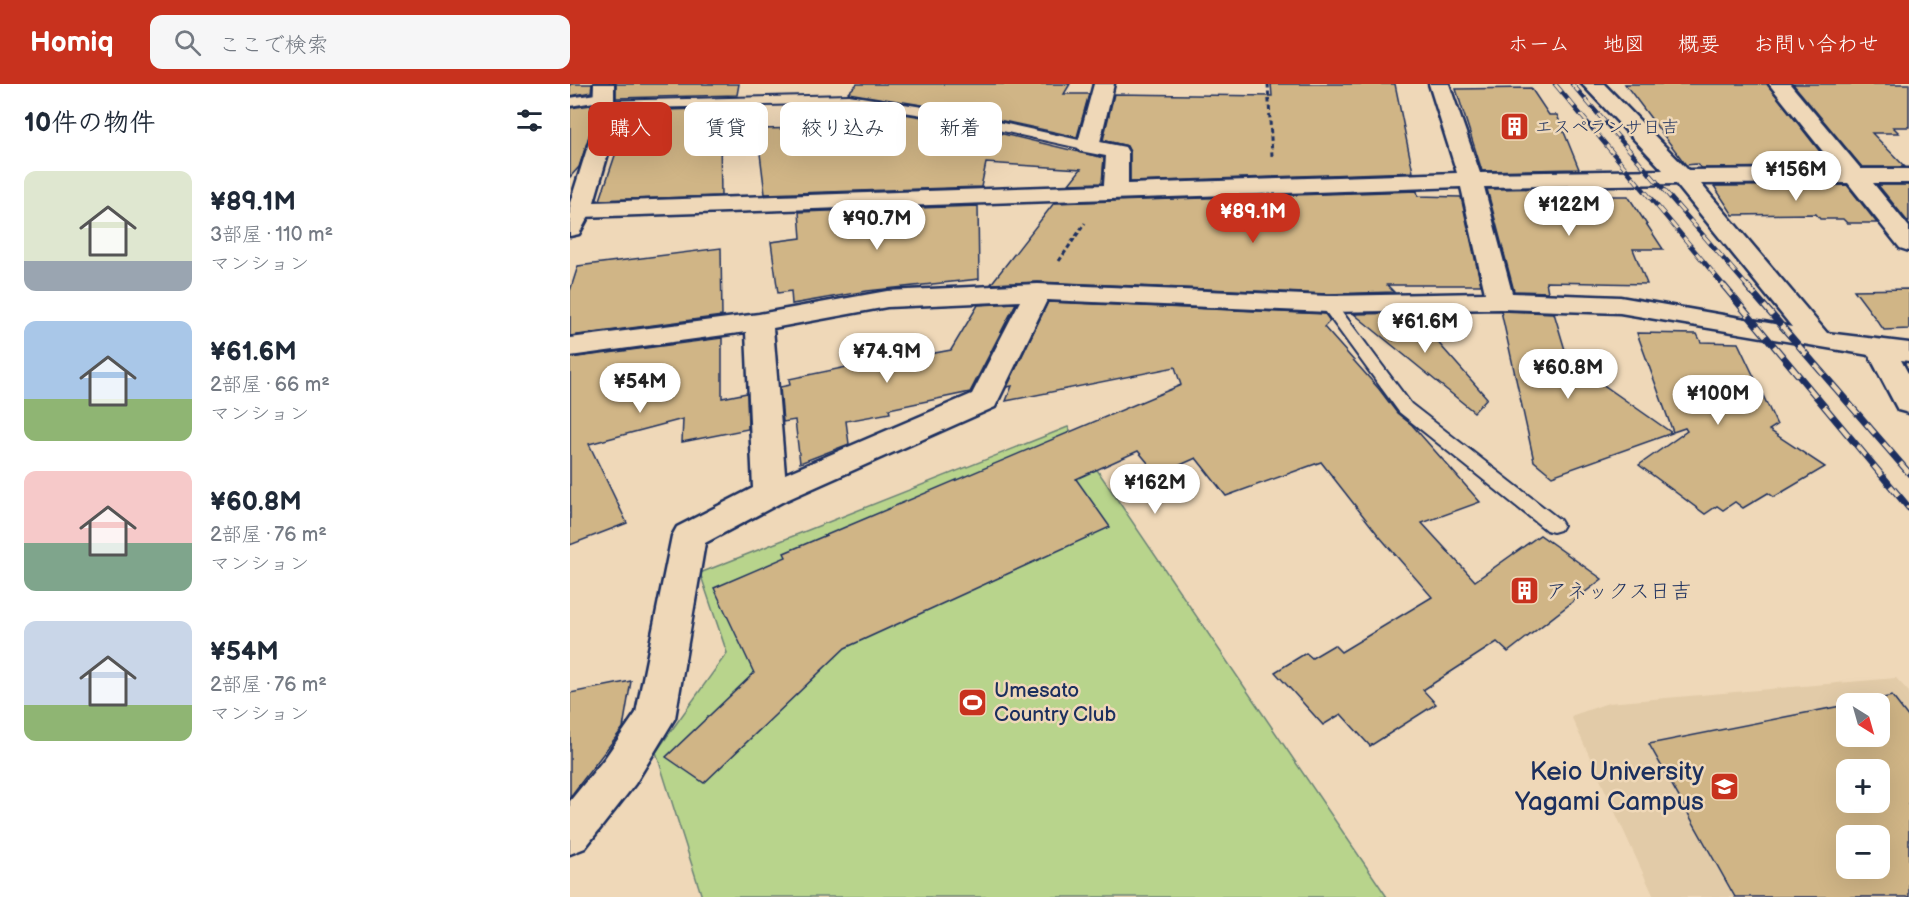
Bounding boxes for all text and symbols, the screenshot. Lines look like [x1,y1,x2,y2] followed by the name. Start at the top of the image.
[150,15,570,69] search box
[30,26,114,59] text: Homiq
[171,26,204,59] icon: search
[219,32,329,59] text: ここで検索
[1508,32,1570,57] text: ホーム
[1603,32,1645,57] text: 地図
[1678,32,1720,57] text: 概要
[1753,32,1879,57] text: お問い合わせ
[588,102,672,156] chip: 購入
[684,102,768,156] chip: 賃貸
[780,102,906,156] chip: 絞り込み
[918,102,1002,156] chip: 新着
[513,104,546,137] icon: filters
[24,108,155,139] text: 10件の物件
[1498,111,1530,143] building icon: エスペランサ日吉
[1535,117,1679,138] place label: エスペランサ日吉
[1754,151,1838,202] pin: ¥156M
[1765,158,1827,182] text: ¥156M
[1527,186,1611,237] pin: ¥122M
[210,187,296,218] text: ¥89.1M
[1204,193,1302,244] pin: ¥89.1M
[1538,193,1600,217] text: ¥122M
[72,195,144,267] icon: home
[828,200,926,251] pin: ¥90.7M
[1220,200,1286,224] text: ¥89.1M
[842,207,912,231] text: ¥90.7M
[210,223,333,247] text: 3部屋 · 110 m²
[210,252,309,276] text: マンション
[1376,303,1474,354] pin: ¥61.6M
[1392,310,1458,334] text: ¥61.6M
[838,333,936,384] pin: ¥74.9M
[210,337,297,368] text: ¥61.6M
[853,340,921,364] text: ¥74.9M
[72,345,144,417] icon: home
[1519,349,1617,400] pin: ¥60.8M
[1533,356,1603,380] text: ¥60.8M
[604,363,676,414] pin: ¥54M
[614,370,666,394] text: ¥54M
[210,373,330,397] text: 2部屋 · 66 m²
[1676,375,1760,426] pin: ¥100M
[1687,382,1749,406] text: ¥100M
[210,402,309,426] text: マンション
[1113,464,1197,515] pin: ¥162M
[1124,471,1186,495] text: ¥162M
[210,487,302,518] text: ¥60.8M
[72,495,144,567] icon: home
[210,523,327,547] text: 2部屋 · 76 m²
[210,552,309,576] text: マンション
[1509,575,1541,607] building icon: アネックス日吉
[1546,579,1692,604] place label: アネックス日吉
[210,637,279,668] text: ¥54M
[72,645,144,717] icon: home
[210,673,327,697] text: 2部屋 · 76 m²
[994,678,1116,727] place label: Umesato Country Club
[957,686,989,718] sports icon: Umesato Country Club
[1836,693,1890,747] north arrow
[1836,693,1890,879] map controls
[210,702,309,726] text: マンション
[1514,757,1704,818] place label: Keio University Yagami Campus
[1836,759,1890,813] button: +
[1709,770,1741,802] school or university icon: Keio University Yagami Campus
[1836,825,1890,879] button: −

